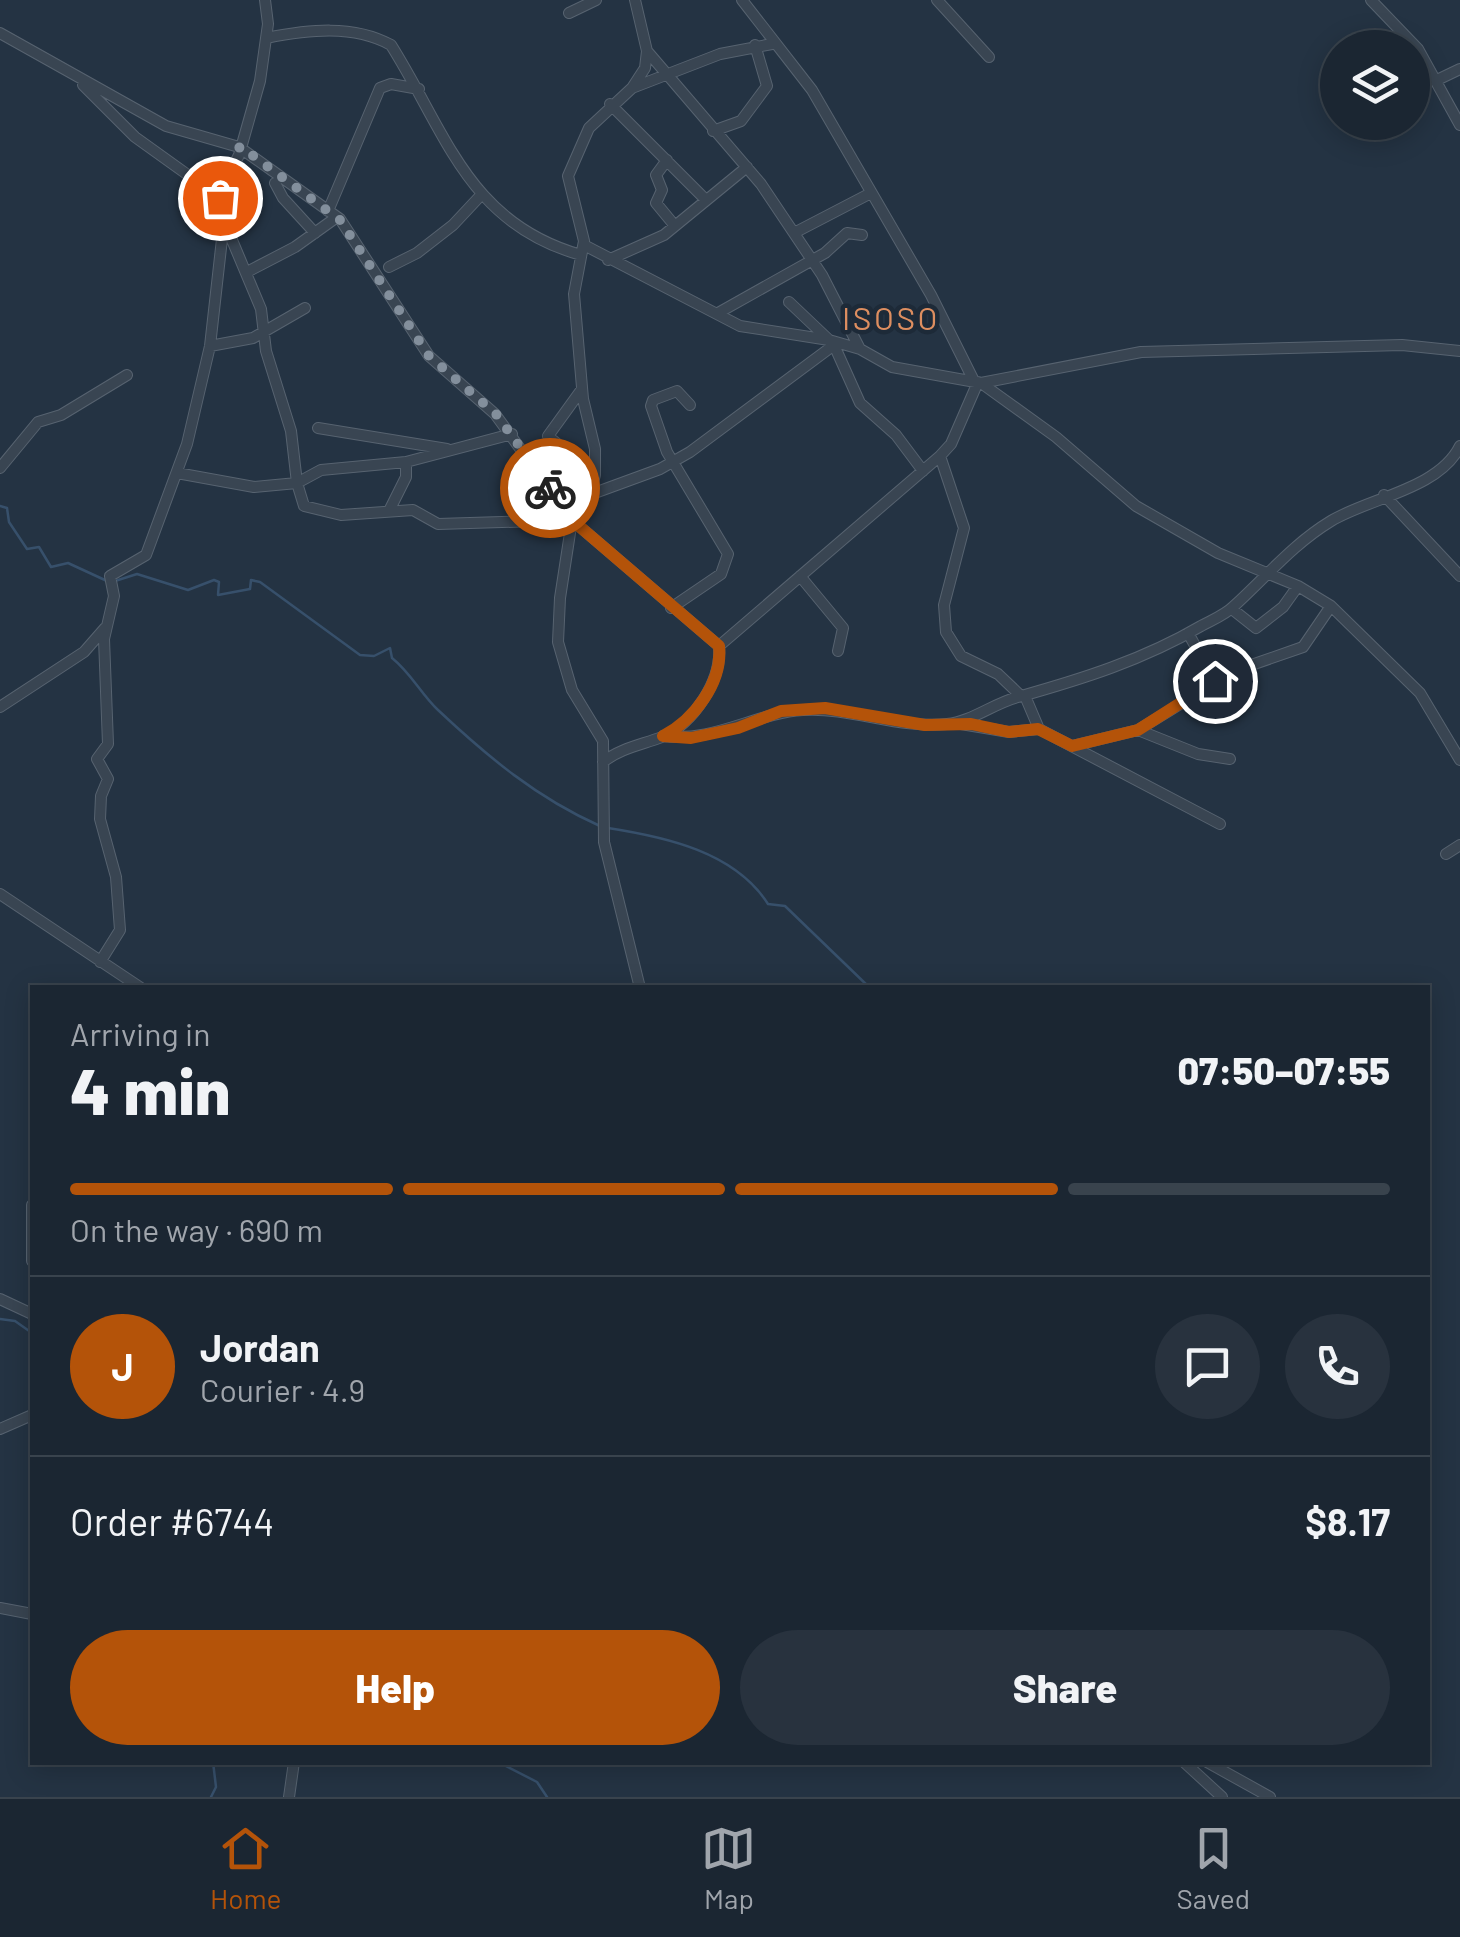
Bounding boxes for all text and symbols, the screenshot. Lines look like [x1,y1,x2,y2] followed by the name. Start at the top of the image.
[1320,30,1430,140] map controls
[1320,30,1430,140] button: layers
[178,156,263,241] pin
[193,171,248,226] icon: bag
[842,298,940,336] district label: ISOSO
[500,438,600,538] courier
[523,461,578,516] icon: bike
[1173,639,1258,724] pin
[1188,654,1243,709] icon: home
[70,1014,210,1052] text: Arriving in
[1177,1047,1390,1093] text: 07:50–07:55
[70,1050,230,1128] text: 4 min
[70,1210,323,1248] text: On the way · 690 m
[1155,1314,1260,1419] button: chat
[1285,1314,1390,1419] button: phone
[200,1324,320,1370] text: Jordan
[111,1343,134,1389] text: J
[200,1370,365,1408] text: Courier · 4.9
[70,1498,274,1544] text: Order #6744
[1305,1498,1390,1544] text: $8.17
[70,1630,720,1745] button: Help
[740,1630,1390,1745] button: Share
[210,1821,281,1915] tab: Home
[701,1821,756,1915] tab: Map
[1177,1821,1250,1915] tab: Saved

